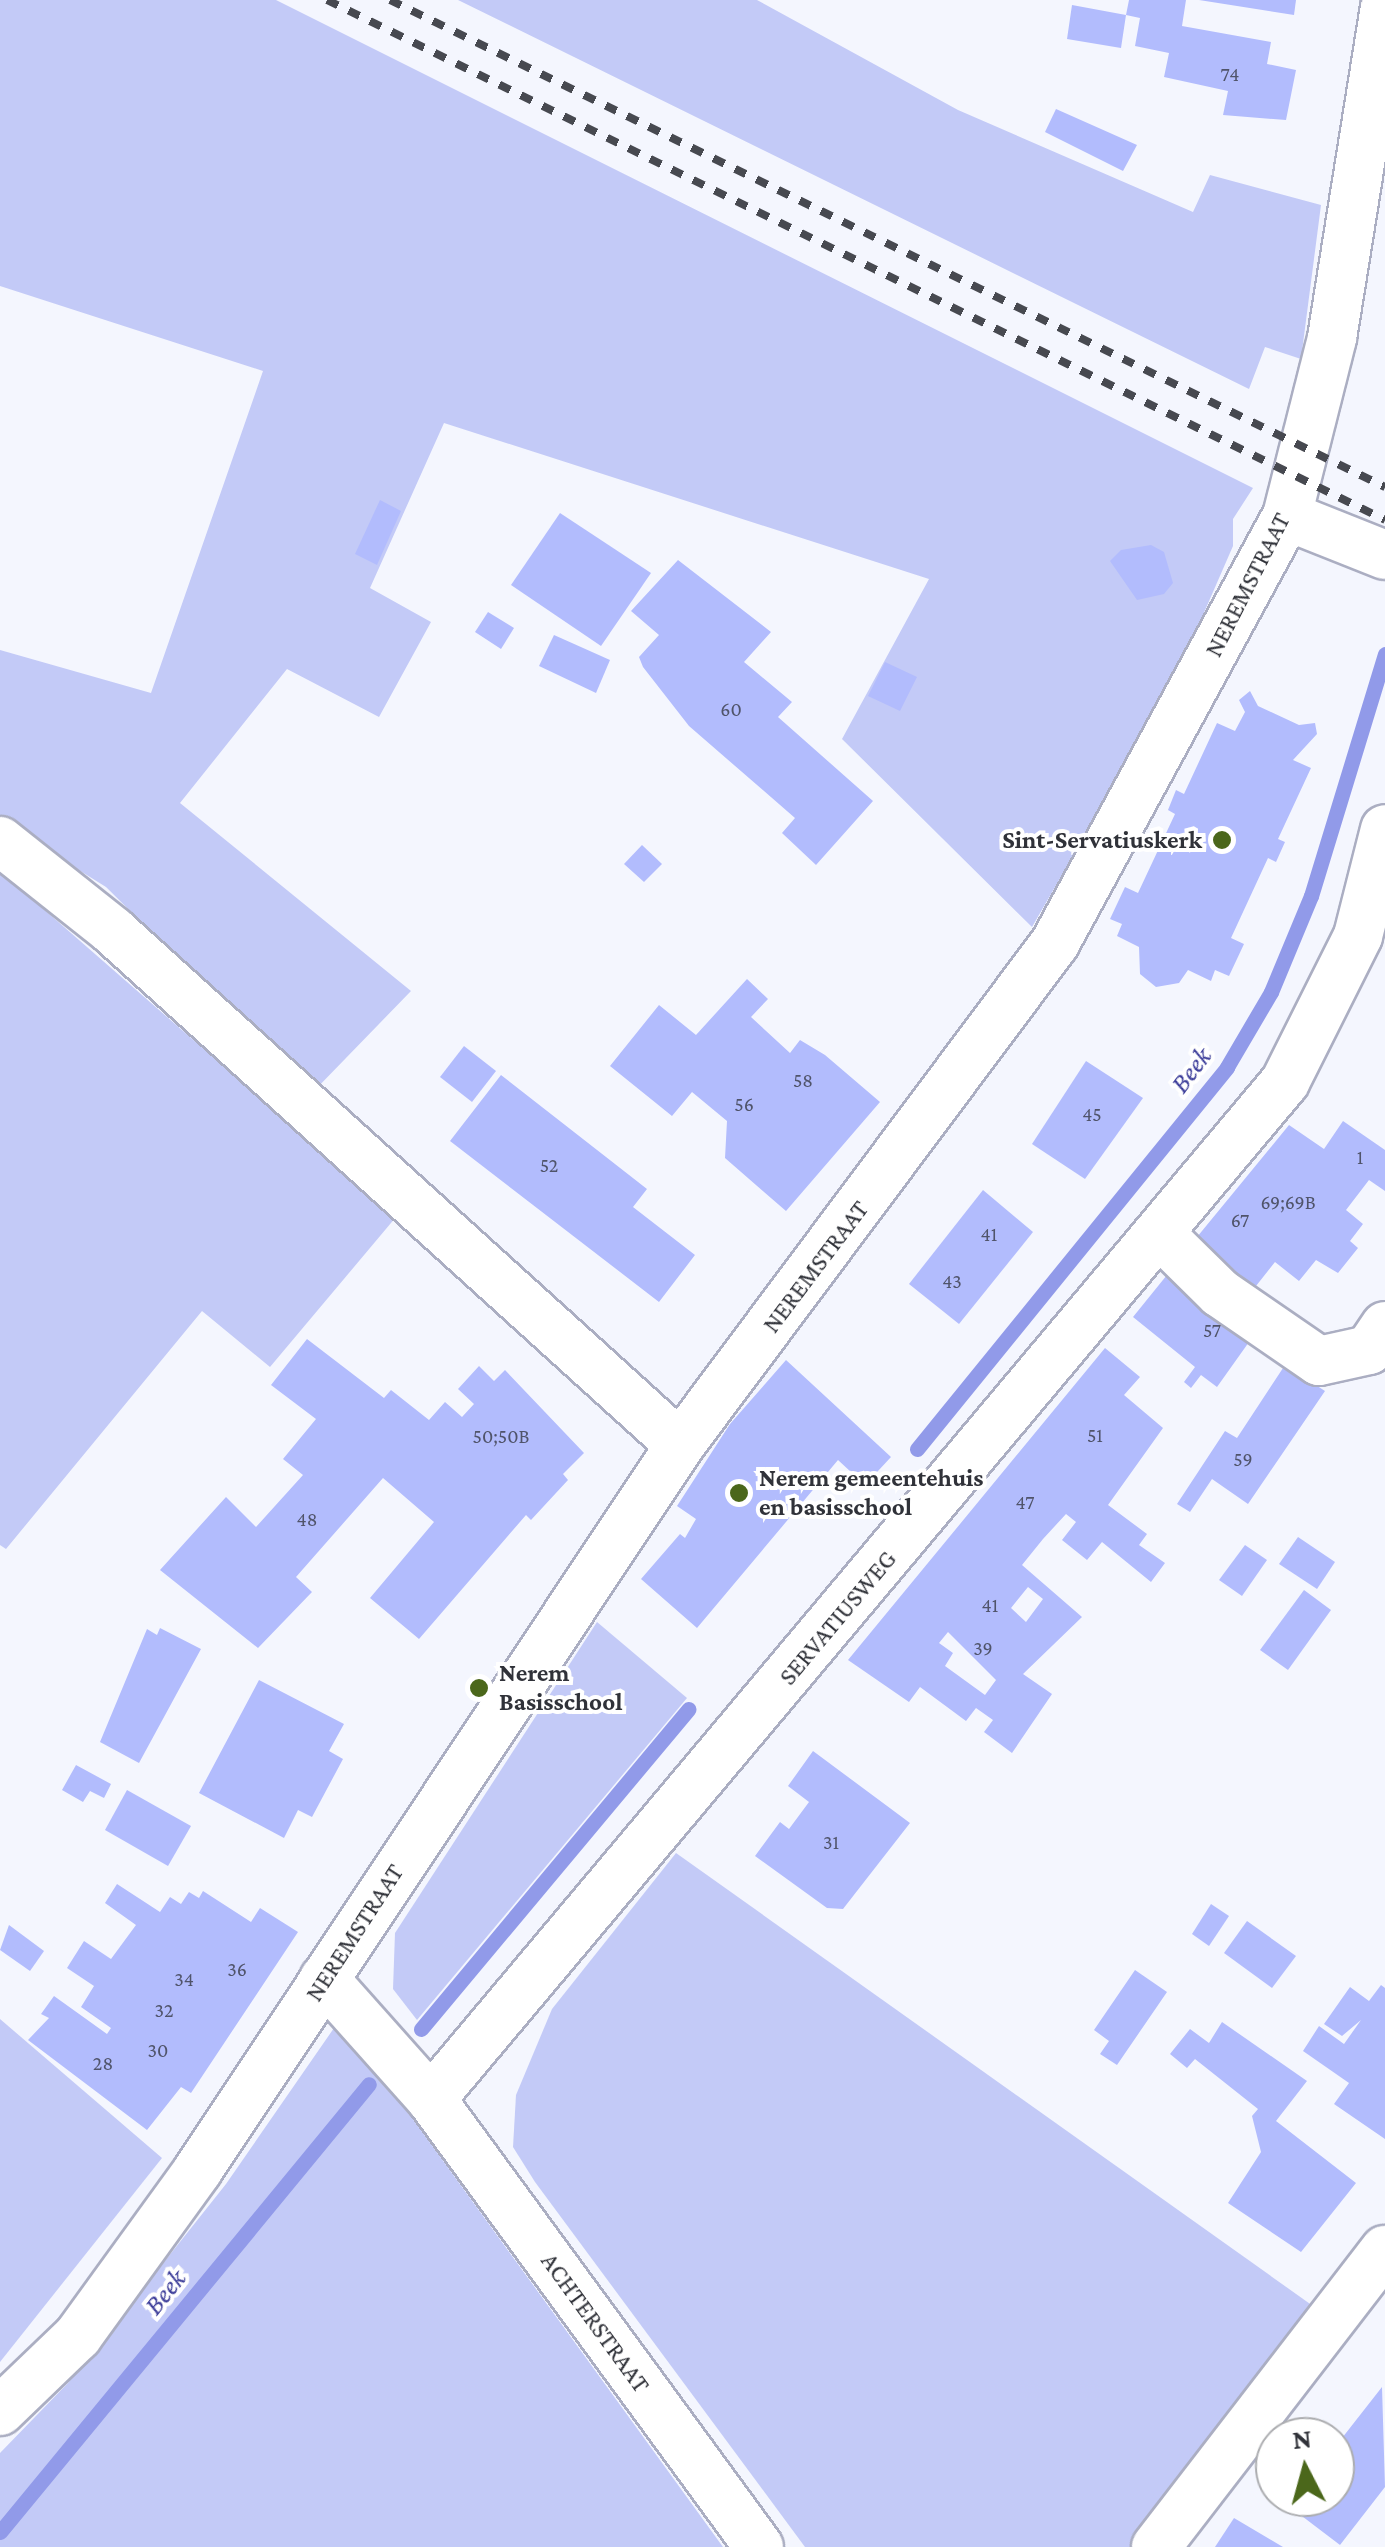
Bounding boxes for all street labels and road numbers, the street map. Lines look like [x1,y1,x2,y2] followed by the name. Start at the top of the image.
[1199,508,1297,662] street label: NEREMSTRAAT
[757,1195,875,1339] street label: NEREMSTRAAT
[773,1545,903,1691] street label: SERVATIUSWEG
[299,1859,411,2007] street label: NEREMSTRAAT
[534,2247,656,2399] street label: ACHTERSTRAAT

